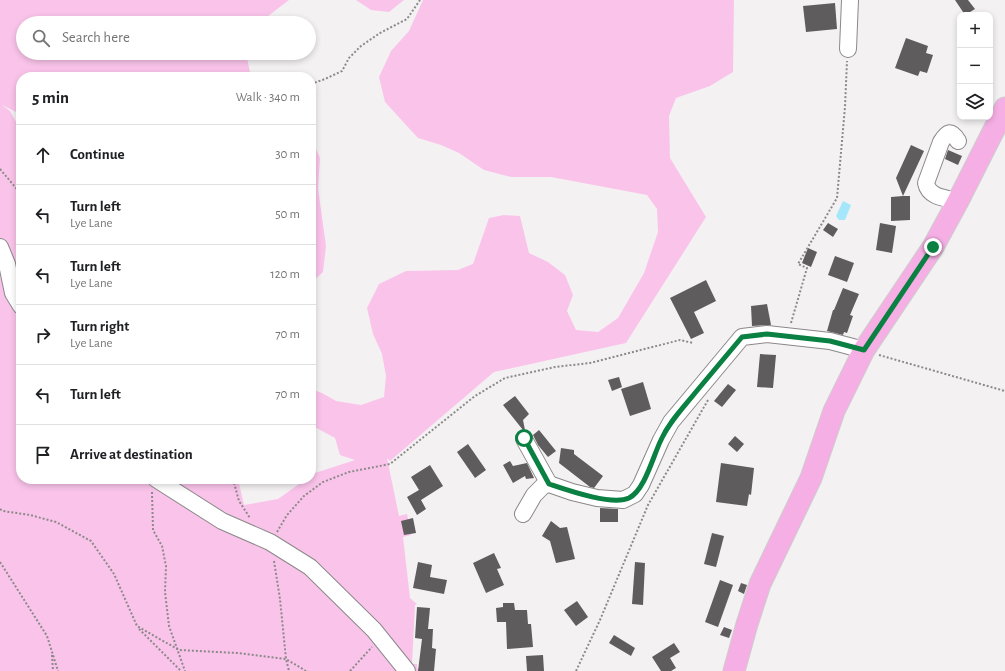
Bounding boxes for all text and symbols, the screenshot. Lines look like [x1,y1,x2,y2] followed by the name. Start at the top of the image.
[957,12,993,120] map controls
[957,12,993,48] button: +
[16,16,316,60] search box
[30,27,52,49] icon: search
[62,30,130,45] text: Search here
[957,48,993,84] button: −
[957,84,993,120] button: layers
[32,89,69,106] text: 5 min
[236,91,300,104] text: Walk · 340 m
[32,144,54,166] icon: ahead
[70,147,125,162] text: Continue
[275,148,300,161] text: 30 m
[70,199,121,214] text: Turn left
[32,204,54,226] icon: left
[275,208,300,221] text: 50 m
[70,217,113,230] text: Lye Lane
[924,238,942,256] route end
[70,259,121,274] text: Turn left
[32,264,54,286] icon: left
[270,268,300,281] text: 120 m
[70,277,113,290] text: Lye Lane
[70,319,129,334] text: Turn right
[32,324,54,346] icon: right
[275,328,300,341] text: 70 m
[70,337,113,350] text: Lye Lane
[32,384,54,406] icon: left
[70,387,121,402] text: Turn left
[275,388,300,401] text: 70 m
[515,429,533,447] route start
[32,444,54,466] icon: arrive
[70,447,193,462] text: Arrive at destination

